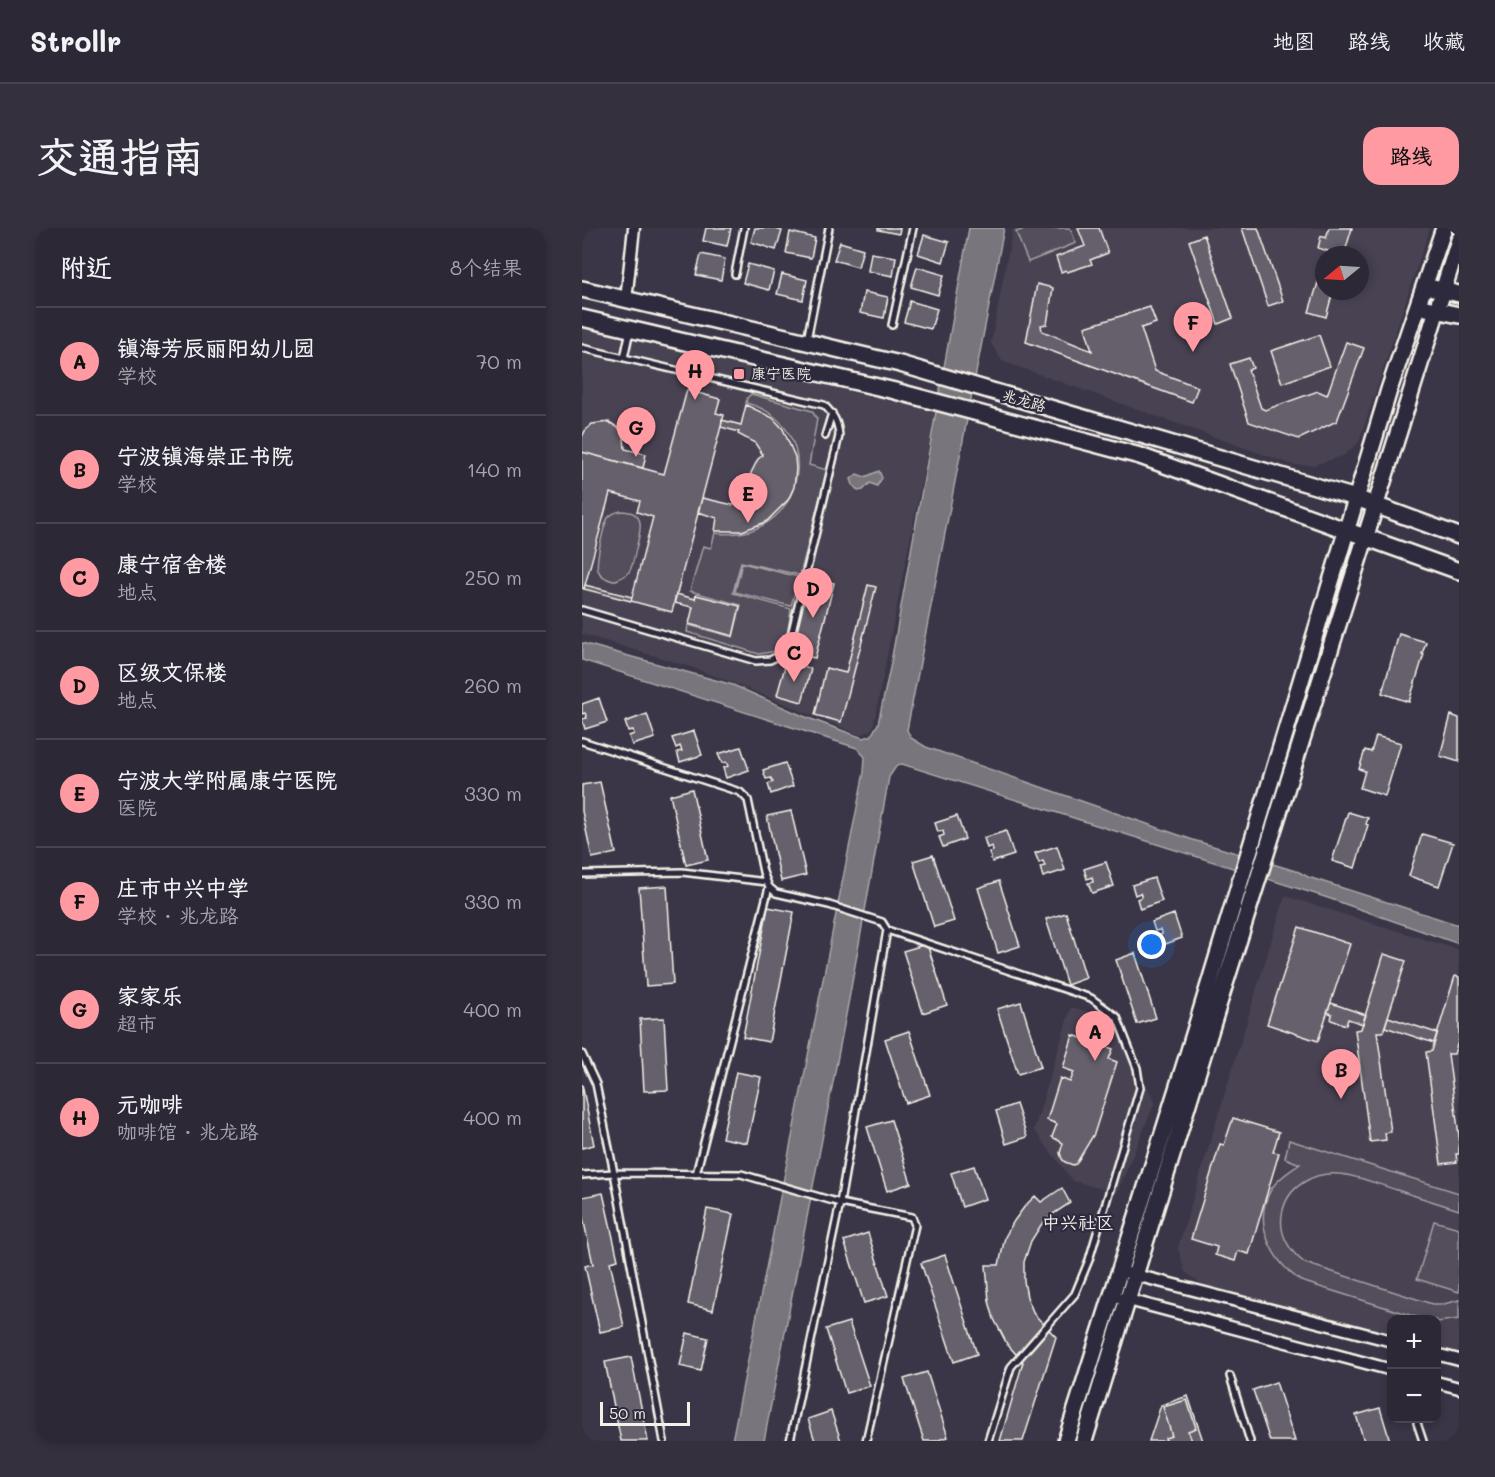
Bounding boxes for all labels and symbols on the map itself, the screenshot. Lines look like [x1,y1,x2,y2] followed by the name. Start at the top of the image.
[1315,246,1369,300] north arrow
[1174,302,1212,352] pin: F
[676,350,714,400] pin: H
[751,363,811,383] place label: 康宁医院
[732,367,746,381] marker: 康宁医院
[1000,384,1049,416] street label: 兆龙路
[616,408,656,457] pin: G
[728,474,768,523] pin: E
[794,568,832,618] pin: D
[774,632,814,682] pin: C
[1137,930,1166,959] your location
[1076,1012,1114,1061] pin: A
[1322,1050,1360,1099] pin: B
[1042,1210,1114,1234] district label: 中兴社区
[600,1399,690,1426] scale bar

